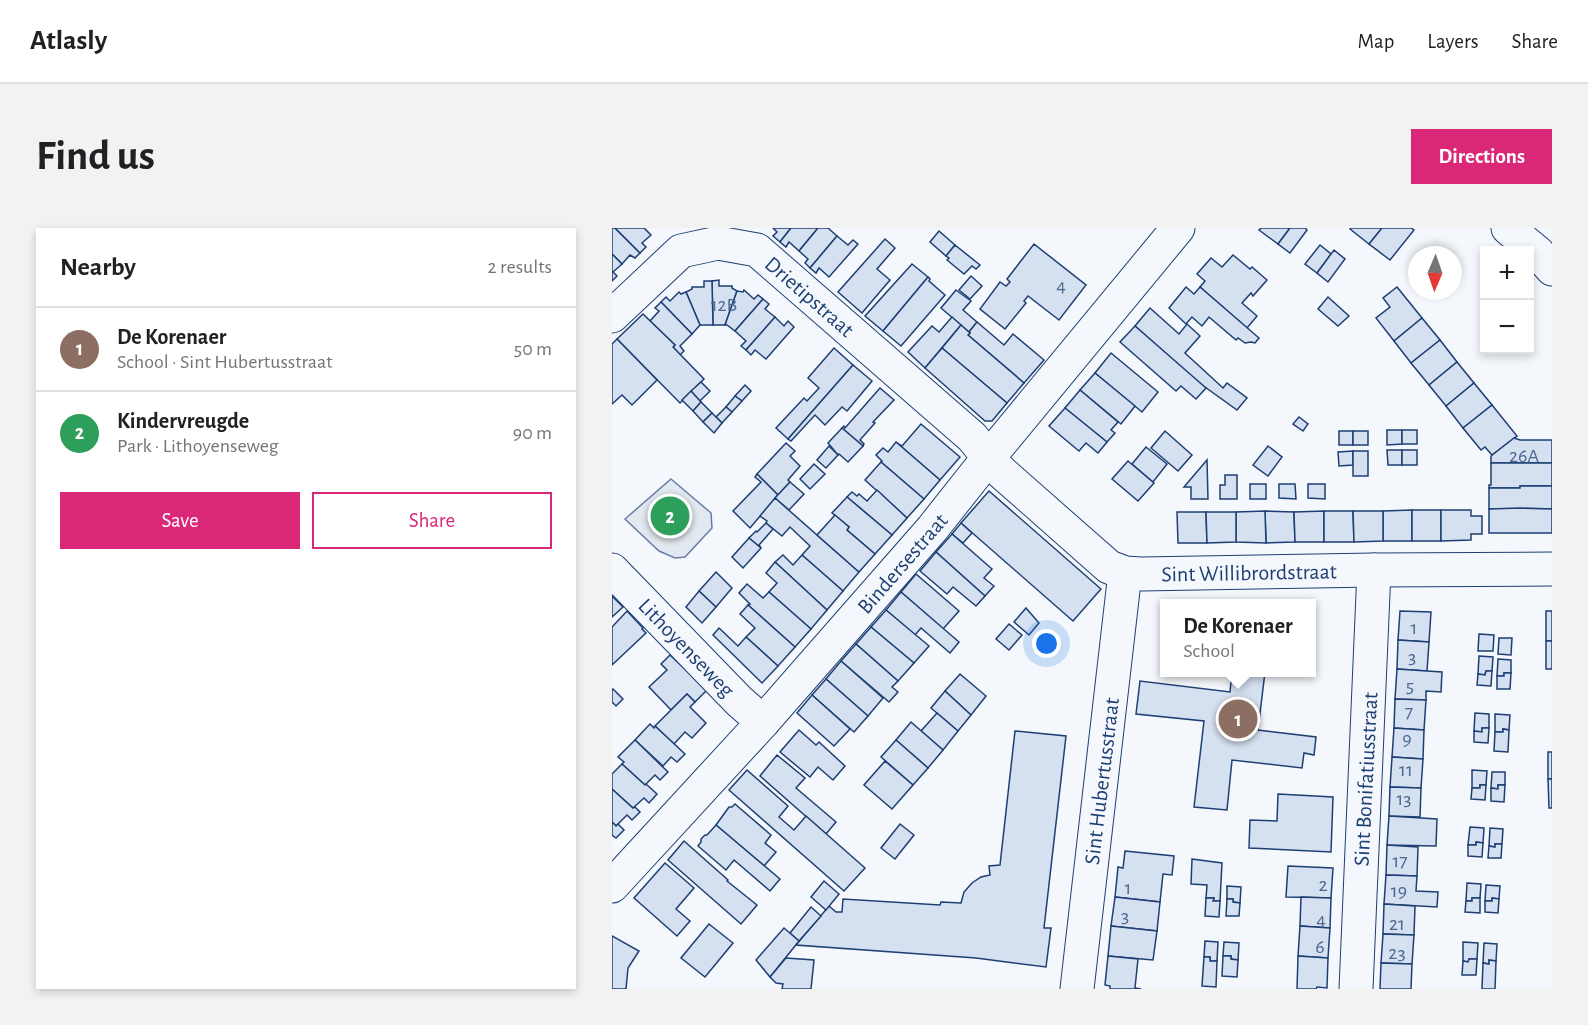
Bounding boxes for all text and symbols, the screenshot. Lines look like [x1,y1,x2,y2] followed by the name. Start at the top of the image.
[30,27,107,55] text: Atlasly
[1358,31,1394,52] text: Map
[1427,31,1478,52] text: Layers
[1511,31,1558,52] text: Share
[1411,129,1552,184] button: Directions
[36,135,155,177] text: Find us
[1408,246,1462,300] north arrow
[1480,246,1534,354] map controls
[1480,246,1534,300] button: +
[761,252,858,341] street label: Drietipstraat
[60,254,136,280] text: Nearby
[488,257,552,277] text: 2 results
[1056,276,1066,296] house number: 4
[711,295,737,315] house number: 12B
[1480,300,1534,354] button: −
[117,326,226,348] text: De Korenaer
[76,339,83,359] text: 1
[514,339,552,359] text: 50 m
[117,352,333,372] text: School · Sint Hubertusstraat
[117,410,249,432] text: Kindervreugde
[75,423,84,443] text: 2
[513,423,552,443] text: 90 m
[117,436,279,456] text: Park · Lithoyenseweg
[1509,446,1539,466] house number: 26A
[60,492,300,549] button: Save
[312,492,552,549] button: Share
[650,494,690,538] pin: 2
[854,509,952,618] street label: Bindersestraat
[1161,560,1337,586] street label: Sint Willibrordstraat
[634,594,739,701] street label: Lithoyenseweg
[1160,599,1316,677] popup
[1183,615,1293,637] text: De Korenaer
[1411,618,1417,638] house number: 1
[1032,629,1061,658] your location
[1183,641,1235,661] text: School
[1408,647,1416,667] house number: 3
[1406,676,1414,696] house number: 5
[1350,691,1382,867] street label: Sint Bonifatiusstraat
[1081,696,1123,866] street label: Sint Hubertusstraat
[1218,696,1258,742] pin: 1
[1405,702,1413,722] house number: 7
[1402,729,1412,749] house number: 9
[1399,760,1413,780] house number: 11
[1396,789,1412,809] house number: 13
[1392,851,1408,871] house number: 17
[1318,875,1328,895] house number: 2
[1125,878,1131,898] house number: 1
[1391,881,1407,901] house number: 19
[1121,906,1129,926] house number: 3
[1316,910,1326,930] house number: 4
[1389,914,1405,934] house number: 21
[1315,937,1325,957] house number: 6
[1388,943,1406,963] house number: 23

